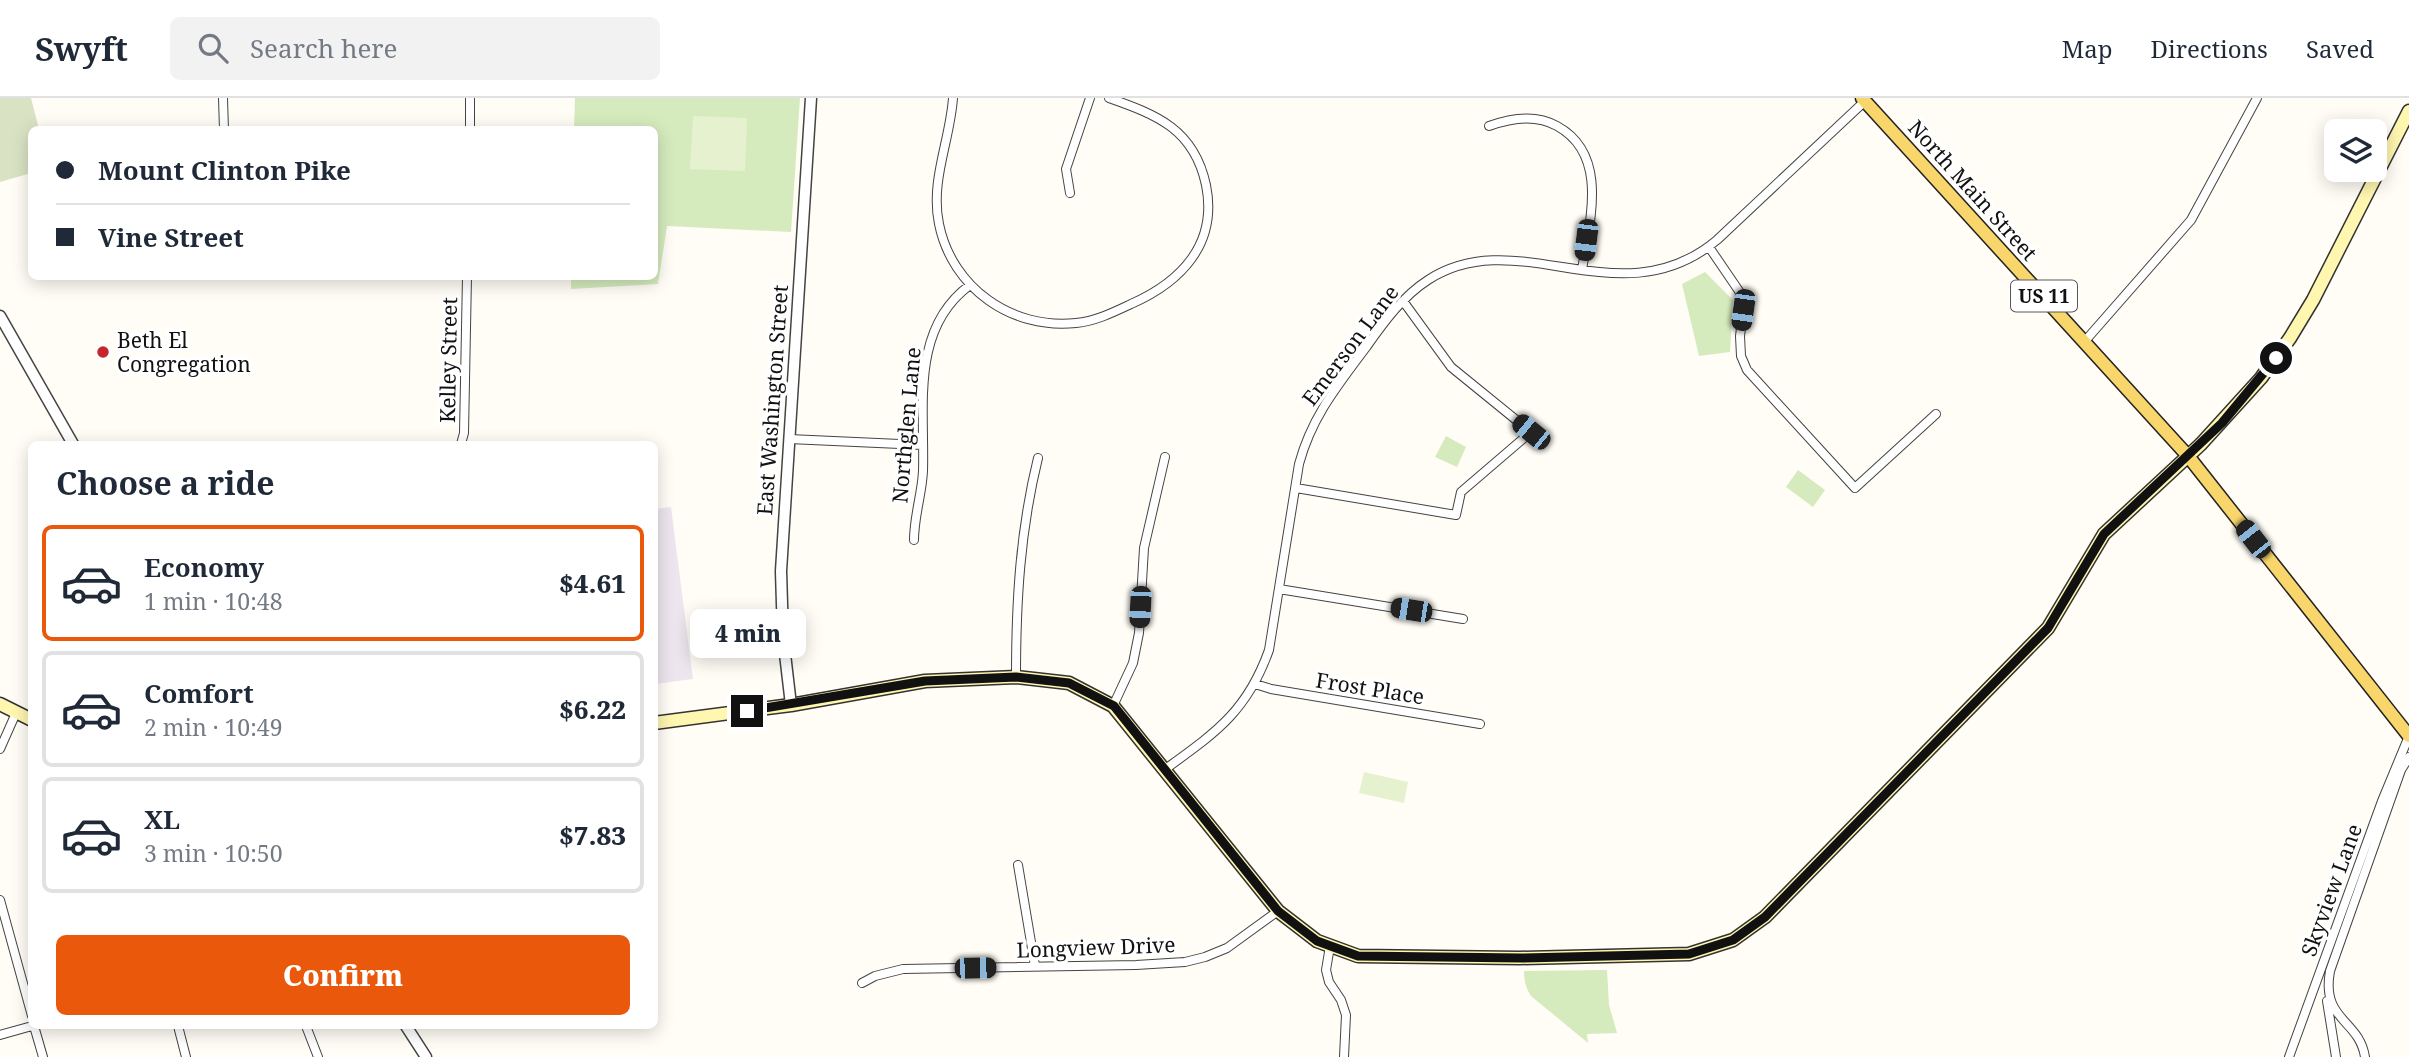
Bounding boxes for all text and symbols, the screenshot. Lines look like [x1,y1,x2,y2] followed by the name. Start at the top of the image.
[170,17,660,80] search box
[35,26,128,71] text: Swyft
[194,29,232,67] icon: search
[250,30,398,66] text: Search here
[2062,32,2113,65] text: Map
[2151,32,2268,65] text: Directions
[2306,32,2374,65] text: Saved
[1902,114,2044,266] street label: North Main Street
[2324,119,2387,182] map controls
[2324,119,2387,182] button: layers
[98,152,351,188] text: Mount Clinton Pike
[1574,218,1599,262] car
[98,219,244,255] text: Vine Street
[1295,279,1405,411] street label: Emerson Lane
[2011,280,2077,312] road number: US 11
[750,284,794,516] street label: East Washington Street
[1730,288,1757,332] car
[433,297,463,423] street label: Kelley Street
[117,326,251,378] place label: Beth El Congregation
[2260,342,2292,374] route start
[95,344,111,360] marker: Beth El Congregation
[885,346,927,504] street label: Northglen Lane
[1509,411,1554,453] car
[56,461,275,504] text: Choose a ride
[2232,516,2275,562] car
[144,549,264,585] text: Economy
[60,552,123,615] icon: car
[559,565,626,601] text: $4.61
[144,585,282,617] text: 1 min · 10:48
[1129,585,1152,629] car
[1389,596,1434,624] car
[689,610,805,658] callout: 4 min
[715,617,781,649] text: 4 min
[1314,666,1426,710] street label: Frost Place
[144,675,254,711] text: Comfort
[60,678,123,741] icon: car
[559,691,626,727] text: $6.22
[731,695,763,727] route end
[144,711,282,743] text: 2 min · 10:49
[144,801,180,837] text: XL
[60,804,123,867] icon: car
[559,817,626,853] text: $7.83
[2294,820,2368,960] street label: Skyview Lane
[144,837,282,869] text: 3 min · 10:50
[1016,930,1176,964] street label: Longview Drive
[56,935,630,1015] button: Confirm
[954,957,997,979] car

